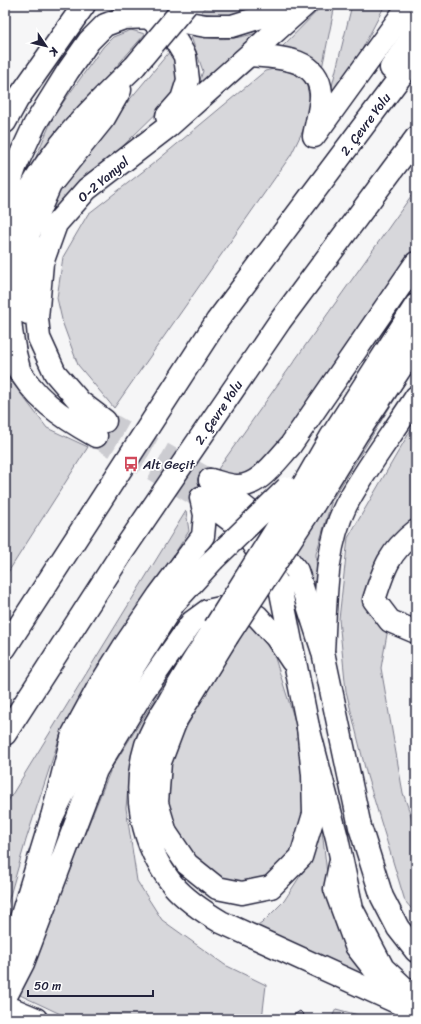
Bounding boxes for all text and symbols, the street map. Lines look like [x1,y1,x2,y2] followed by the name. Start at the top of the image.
[26,26,66,66] north arrow
[43,42,64,61] text: K
[334,88,397,161] street label: 2. Çevre Yolu
[72,151,135,208] street label: O-2 Yanyol
[188,375,249,449] street label: 2. Çevre Yolu
[142,453,195,476] place label: Alt Geçit
[122,455,140,473] bus stop icon: Alt Geçit
[28,972,153,998] scale bar
[34,975,61,997] text: 50 m

